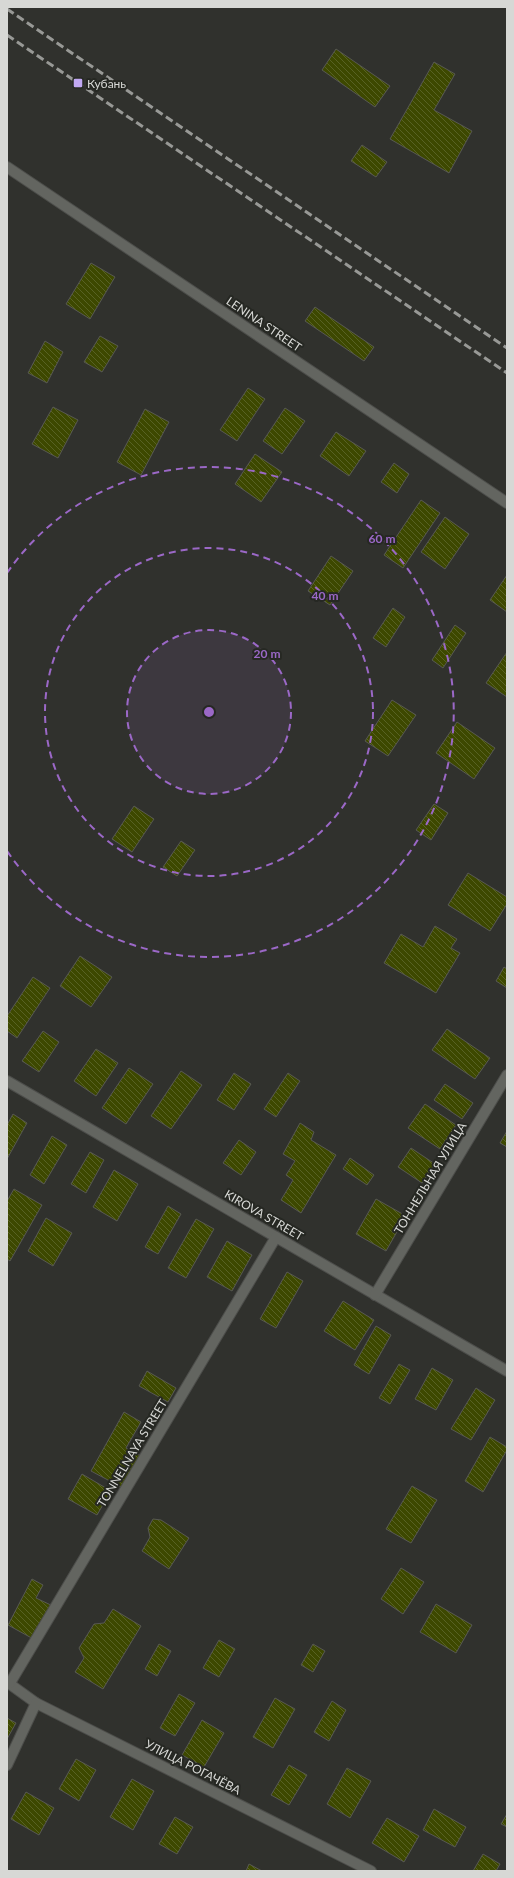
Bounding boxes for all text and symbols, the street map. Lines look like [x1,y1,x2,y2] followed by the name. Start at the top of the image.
[87,76,126,91] place label: Кубань
[72,77,84,89] marker: Кубань
[223,293,305,355] street label: LENINA STREET
[369,531,395,546] text: 60 m
[312,588,338,603] text: 40 m
[254,646,280,661] text: 20 m
[202,705,216,719] centre of rings
[391,1119,470,1237] street label: ТОННЕЛЬНАЯ УЛИЦА
[222,1186,306,1244] street label: KIROVA STREET
[94,1396,170,1510] street label: TONNELNAYA STREET
[143,1736,244,1798] street label: УЛИЦА РОГАЧЁВА

